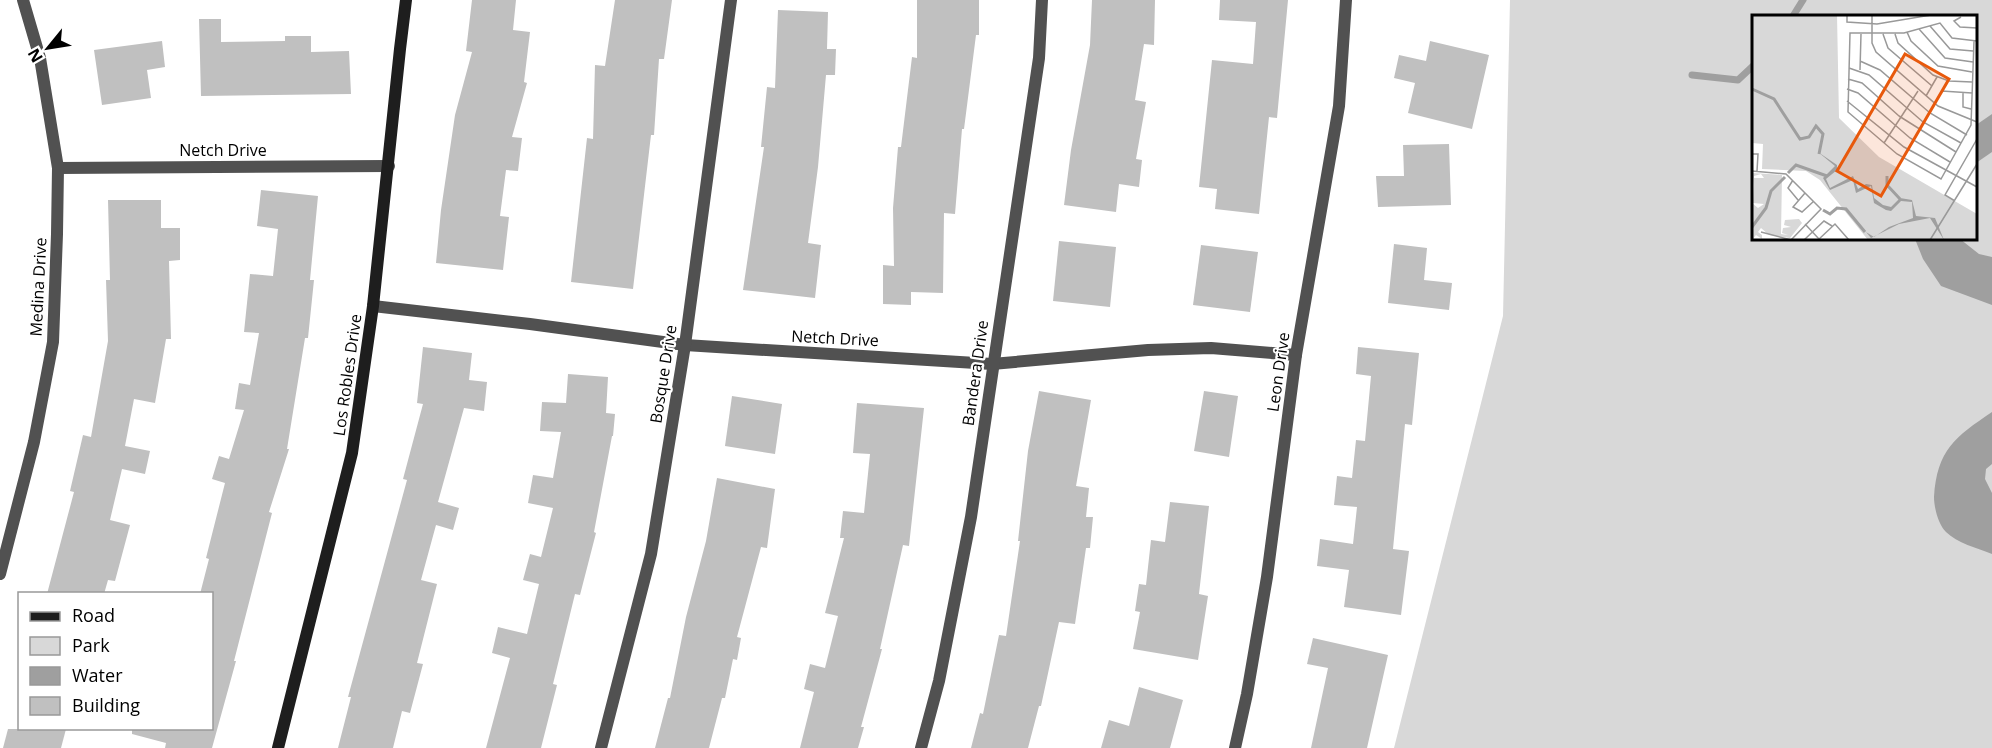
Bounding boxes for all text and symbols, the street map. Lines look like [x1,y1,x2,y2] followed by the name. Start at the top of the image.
[1752,15,1977,240] inset map
[18,18,78,78] north arrow
[22,44,48,67] text: N
[179,139,267,161] street label: Netch Drive
[24,237,52,337] street label: Medina Drive
[328,313,366,437] street label: Los Robles Drive
[957,319,993,427] street label: Bandera Drive
[644,323,682,425] street label: Bosque Drive
[791,325,879,351] street label: Netch Drive
[1262,331,1294,413] street label: Leon Drive
[18,592,213,730] legend
[72,603,115,627] text: Road
[72,633,110,657] text: Park
[72,663,123,687] text: Water
[72,693,140,717] text: Building

